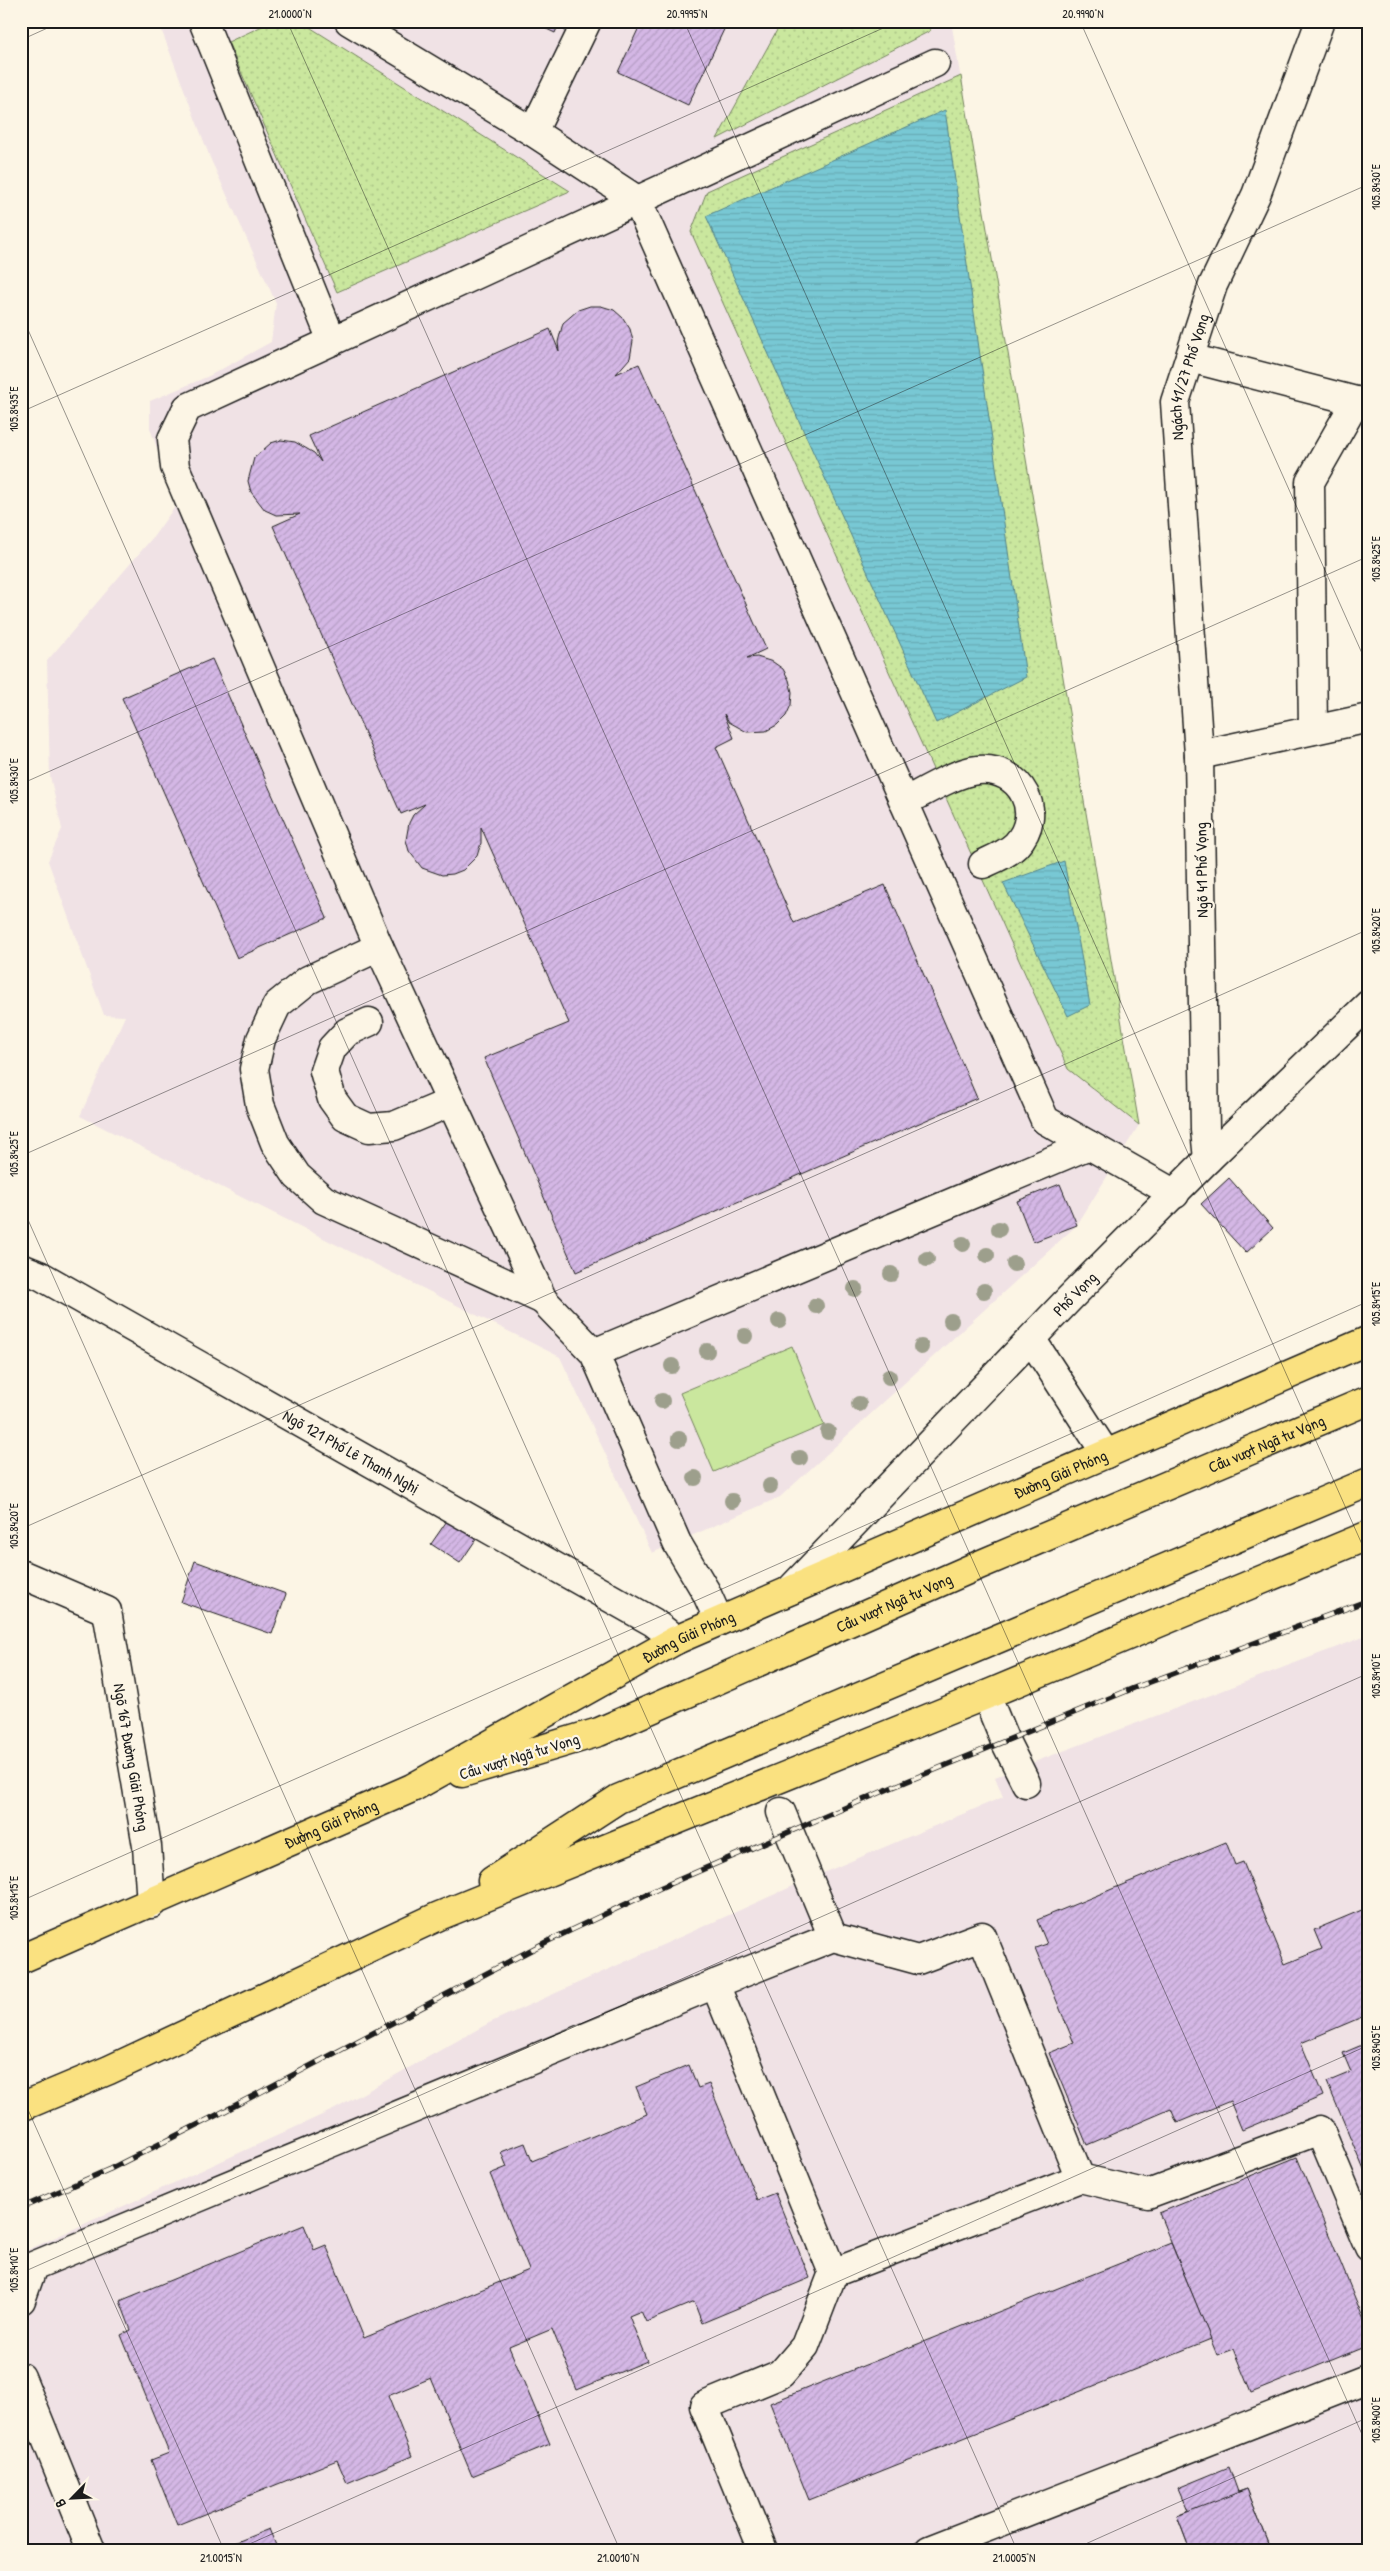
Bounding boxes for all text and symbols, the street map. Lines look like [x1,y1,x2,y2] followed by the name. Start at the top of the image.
[268,5,312,22] text: 21.0000°N
[666,5,708,22] text: 20.9995°N
[1062,5,1104,22] text: 20.9990°N
[1367,163,1384,210] text: 105.8430°E
[1164,311,1214,441] street label: Ngách 41/27 Phố Vọng
[5,386,22,432] text: 105.8435°E
[1367,535,1384,582] text: 105.8425°E
[5,757,22,804] text: 105.8430°E
[1189,822,1213,918] street label: Ngõ 41 Phố Vọng
[1367,907,1384,954] text: 105.8420°E
[5,1130,22,1177] text: 105.8425°E
[1048,1266,1102,1321] street label: Phố Vọng
[1367,1281,1384,1326] text: 105.8415°E
[279,1404,423,1499] street label: Ngõ 121 Phố Lê Thanh Nghị
[1205,1409,1328,1478] street label: Cầu vượt Ngã tư Vọng
[1010,1444,1110,1504] street label: Đường Giải Phóng
[5,1502,22,1549] text: 105.8420°E
[832,1567,955,1638] street label: Cầu vượt Ngã tư Vọng
[638,1605,738,1668] street label: Đường Giải Phóng
[1367,1653,1384,1698] text: 105.8410°E
[109,1682,155,1833] street label: Ngõ 167 Đường Giải Phóng
[456,1727,582,1785] street label: Cầu vượt Ngã tư Vọng
[281,1793,381,1854] street label: Đường Giải Phóng
[5,1875,22,1920] text: 105.8415°E
[1367,2025,1384,2071] text: 105.8405°E
[5,2247,22,2292] text: 105.8410°E
[1367,2396,1384,2443] text: 105.8400°E
[48,2474,98,2524] north arrow
[50,2496,70,2511] text: B
[200,2549,242,2566] text: 21.0015°N
[597,2549,639,2566] text: 21.0010°N
[993,2549,1035,2566] text: 21.0005°N

